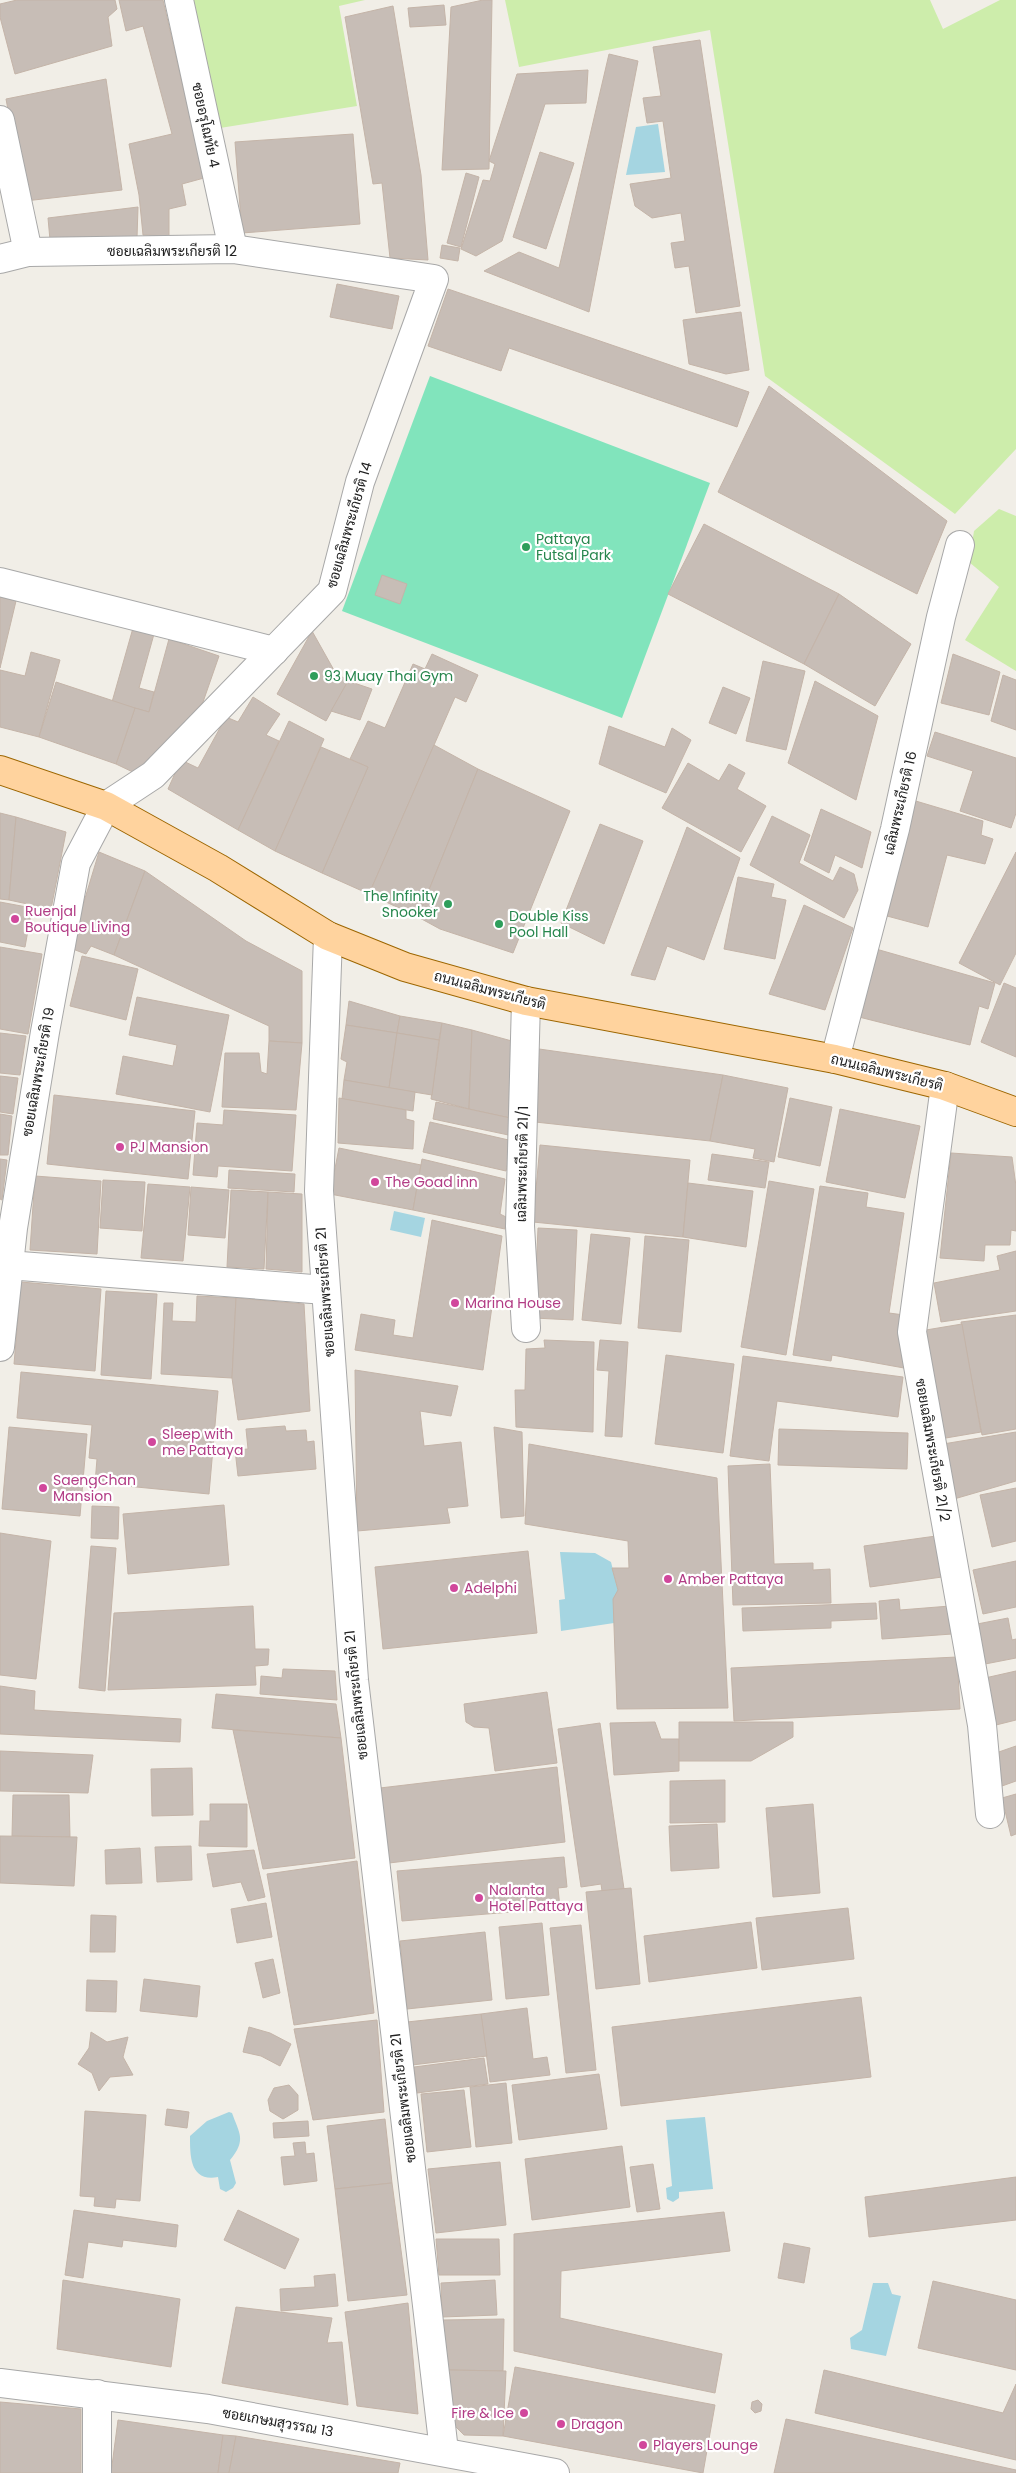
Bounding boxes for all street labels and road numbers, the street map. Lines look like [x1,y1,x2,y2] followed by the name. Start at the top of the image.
[187,81,225,170] street label: ซอยอรุโณทัย 4
[107,241,237,261] street label: ซอยเฉลิมพระเกียรติ 12
[321,459,377,591] street label: ซอยเฉลิมพระเกียรติ 14
[878,749,922,857] street label: เฉลิมพระเกียรติ 16
[432,965,548,1015] street label: ถนนเฉลิมพระเกียรติ
[17,1006,59,1138] street label: ซอยเฉลิมพระเกียรติ 19
[829,1048,945,1096] street label: ถนนเฉลิมพระเกียรติ
[511,1106,533,1222] street label: เฉลิมพระเกียรติ 21/1
[310,1226,340,1358] street label: ซอยเฉลิมพระเกียรติ 21
[911,1377,955,1523] street label: ซอยเฉลิมพระเกียรติ 21/2
[339,1629,373,1761] street label: ซอยเฉลิมพระเกียรติ 21
[385,2032,421,2164] street label: ซอยเฉลิมพระเกียรติ 21
[221,2402,335,2442] street label: ซอยเกษมสุวรรณ 13

